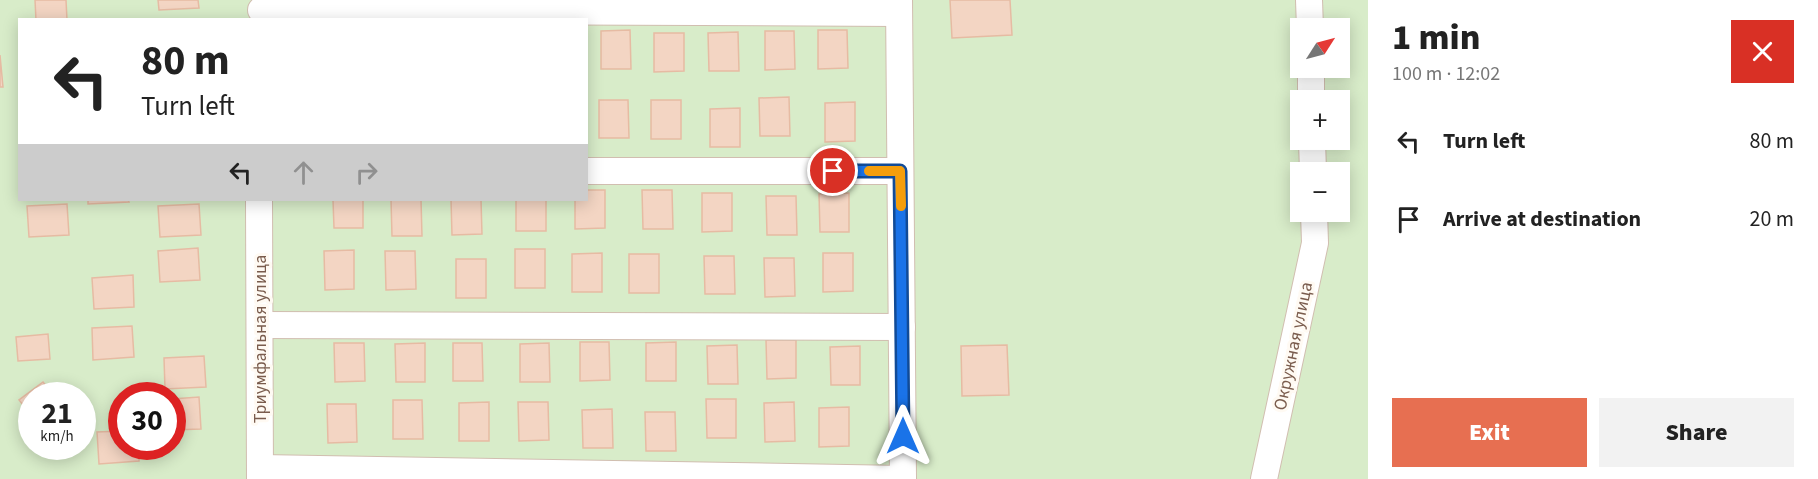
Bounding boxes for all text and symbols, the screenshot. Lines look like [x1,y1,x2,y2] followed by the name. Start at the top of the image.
[1392,12,1480,63] text: 1 min
[1290,18,1350,78] north arrow
[1290,18,1350,222] map controls
[1731,20,1794,83] button: close
[141,31,230,91] text: 80 m
[42,42,120,120] icon: left
[1392,60,1500,88] text: 100 m · 12:02
[141,87,235,126] text: Turn left
[1290,90,1350,150] button: +
[1392,125,1425,158] icon: left
[1443,125,1525,157] text: Turn left
[1749,125,1794,157] text: 80 m
[807,145,858,196] pin
[816,154,849,187] icon: arrive
[224,156,257,189] icon: left
[287,156,320,189] icon: ahead
[350,156,383,189] icon: right
[1290,162,1350,222] button: −
[1392,203,1425,236] icon: arrive
[1443,203,1641,235] text: Arrive at destination
[1749,203,1794,235] text: 20 m
[248,255,273,423] street label: Триумфальная улица
[1268,280,1319,413] street label: Окружная улица
[108,382,186,460] speed limit sign: 30
[41,392,73,435] text: 21
[1392,398,1587,467] button: Exit
[1599,398,1794,467] button: Share
[871,404,935,468] position arrow
[40,426,74,447] text: km/h

